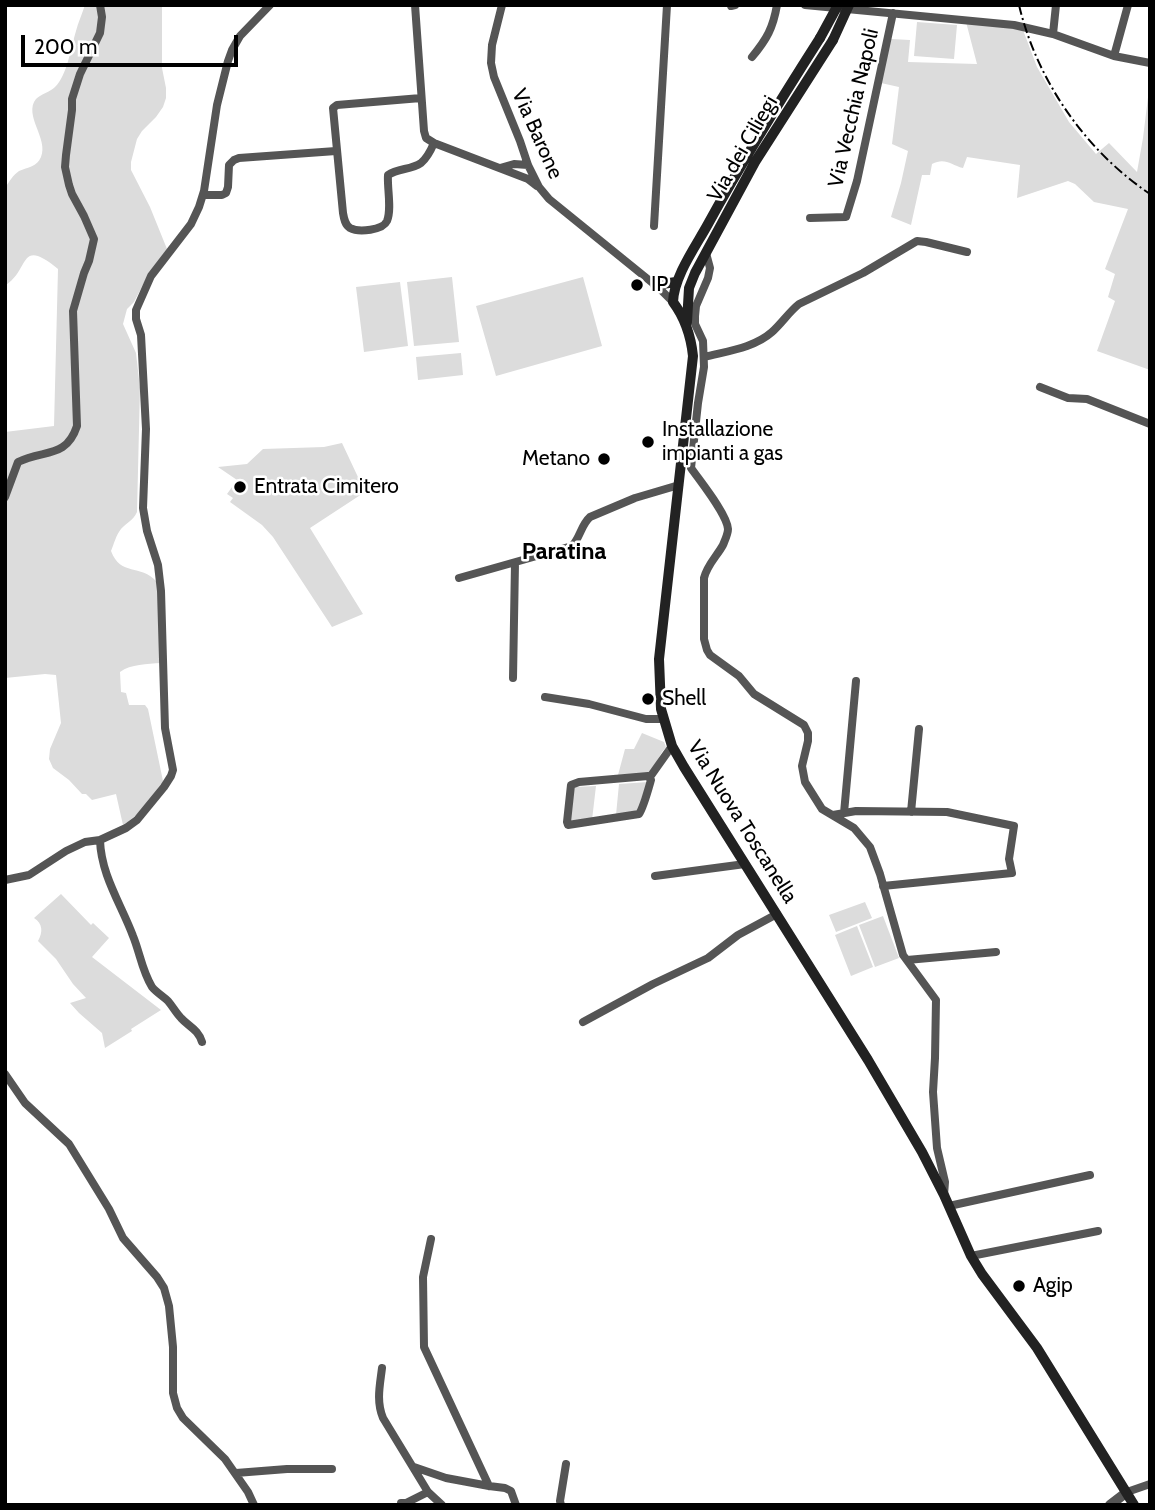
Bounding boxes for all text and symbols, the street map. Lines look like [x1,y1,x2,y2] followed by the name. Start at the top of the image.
[24,21,242,65] scale bar
[823,26,885,190] street label: Via Vecchia Napoli
[34,34,97,59] text: 200 m
[506,85,568,183] street label: Via Barone
[703,92,783,206] street label: Via dei Ciliegi
[651,272,668,298] place label: IP
[629,277,645,293] marker: IP
[662,417,783,467] place label: Installazione impianti a gas
[640,434,656,450] marker: Installazione impianti a gas
[522,446,590,472] place label: Metano
[596,451,612,467] marker: Metano
[254,474,399,500] place label: Entrata Cimitero
[232,479,248,495] marker: Entrata Cimitero
[522,538,606,566] district label: Paratina
[662,686,706,712] place label: Shell
[640,691,656,707] marker: Shell
[682,736,802,908] street label: Via Nuova Toscanella
[1033,1273,1073,1299] place label: Agip
[1011,1278,1027,1294] marker: Agip

